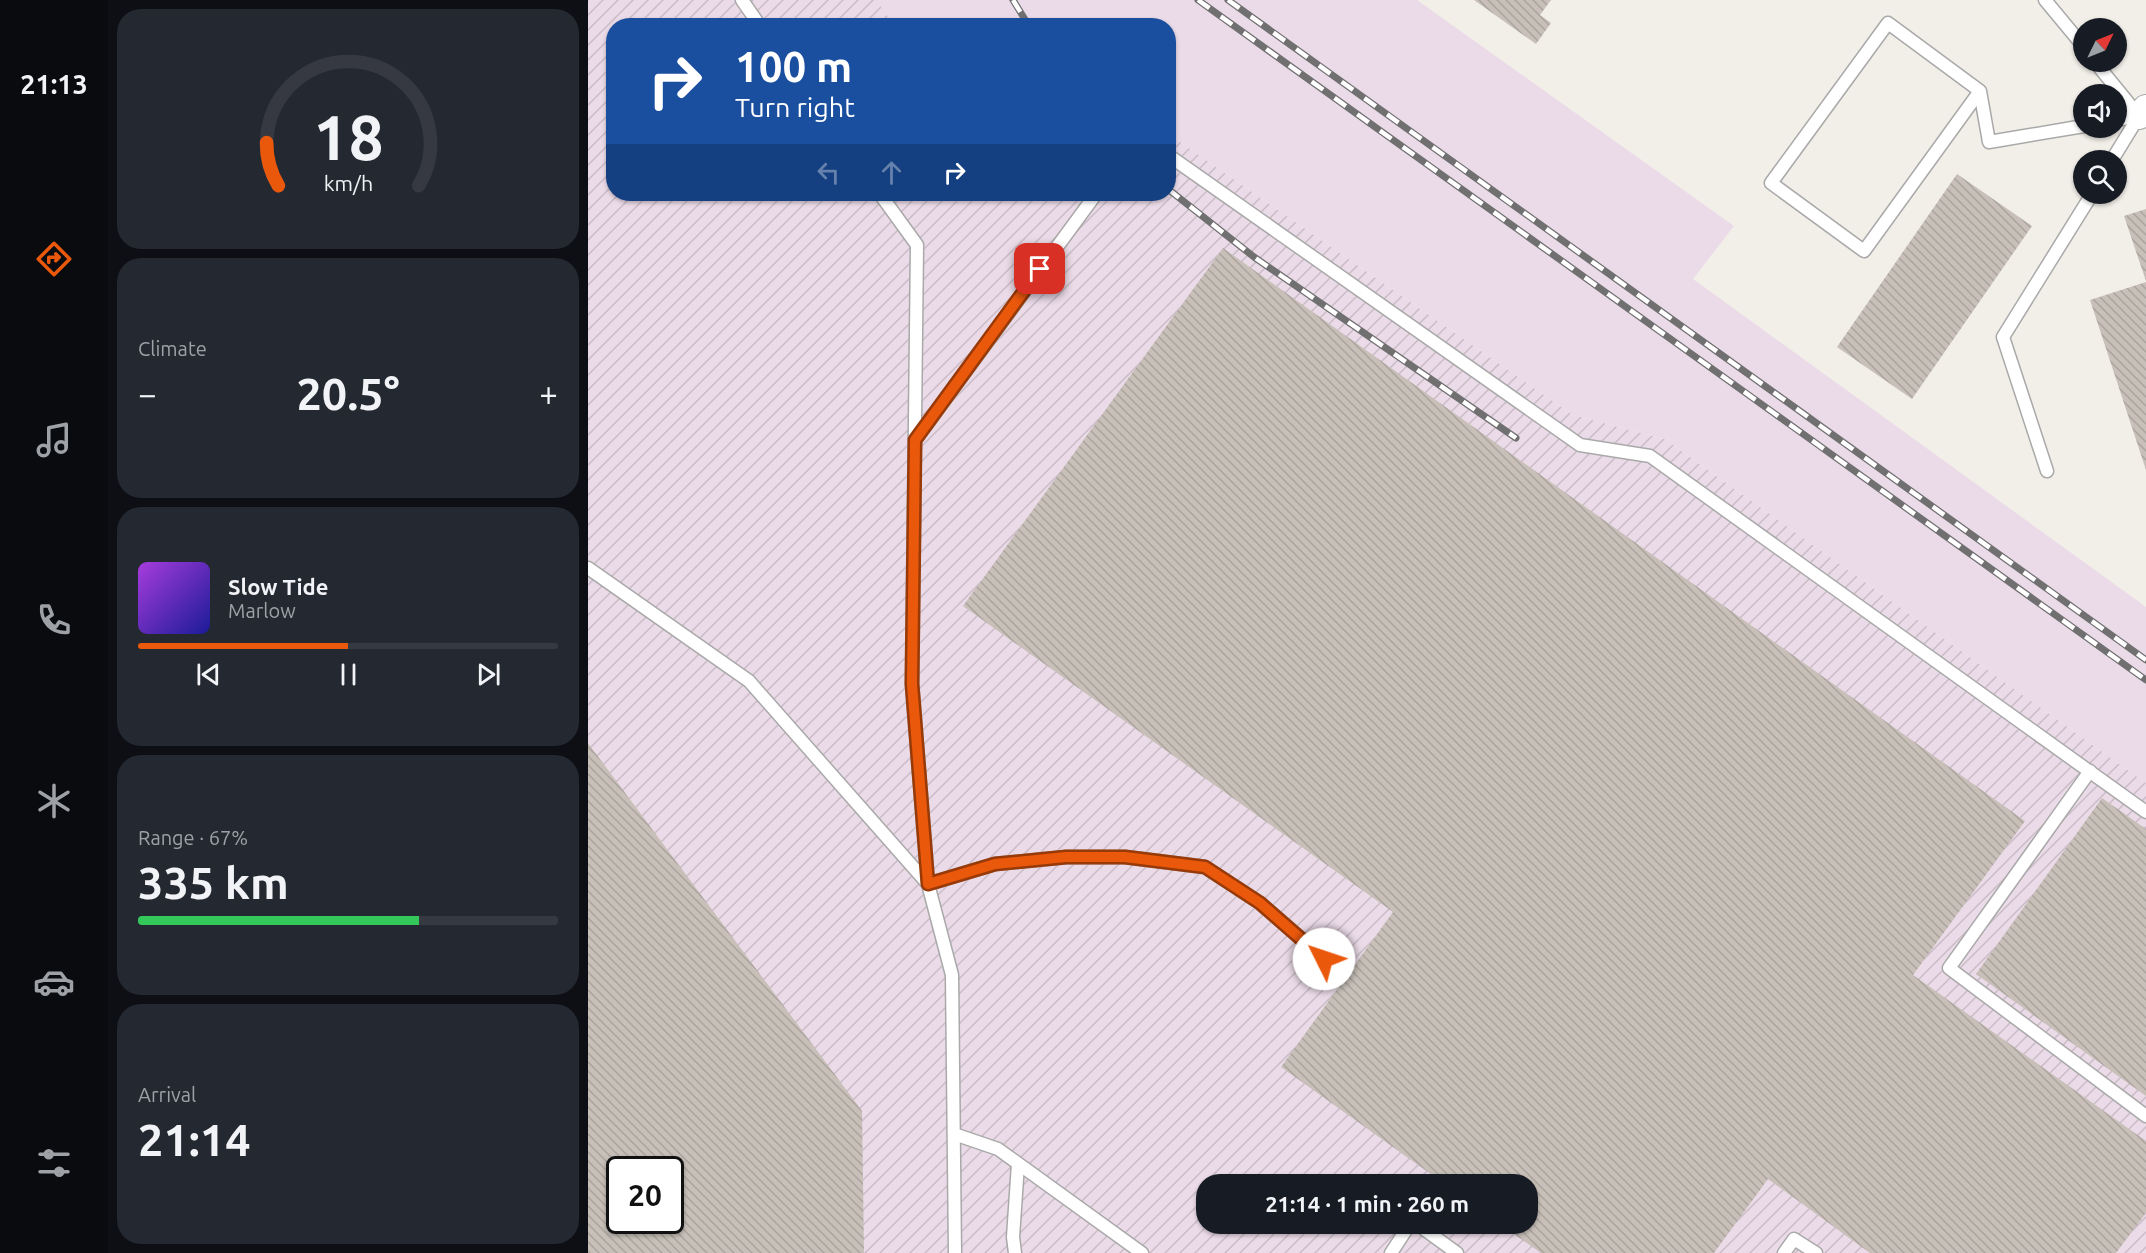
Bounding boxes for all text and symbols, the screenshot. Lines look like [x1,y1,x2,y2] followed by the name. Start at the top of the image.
[2073,18,2127,72] north arrow
[2073,18,2127,204] map controls
[636,42,714,120] icon: right
[735,43,852,90] text: 100 m
[20,69,88,99] text: 21:13
[2073,84,2127,138] button: sound
[735,92,855,122] text: Turn right
[313,102,383,172] text: 18
[2073,150,2127,204] button: search
[812,156,845,189] icon: left
[875,156,908,189] icon: ahead
[938,156,971,189] icon: right
[323,171,373,195] text: km/h
[33,238,75,280] icon: directions
[1014,243,1065,294] pin
[1023,252,1056,285] icon: arrive
[138,337,207,360] text: Climate
[296,368,400,419] text: 20.5°
[138,375,157,412] text: −
[539,375,558,412] text: +
[33,419,75,461] icon: music
[228,574,328,599] text: Slow Tide
[33,599,75,641] icon: phone
[228,599,296,622] text: Marlow
[192,658,225,691] icon: previous
[332,658,365,691] icon: pause
[472,658,505,691] icon: next
[33,780,75,822] icon: climate
[138,826,248,849] text: Range · 67%
[138,857,289,908] text: 335 km
[1292,927,1356,991] position arrow
[33,961,75,1003] icon: car
[138,1083,196,1106] text: Arrival
[138,1114,251,1165] text: 21:14
[33,1142,75,1184] icon: filters
[606,1156,684,1234] speed limit sign: 20
[1265,1191,1469,1216] text: 21:14 · 1 min · 260 m

